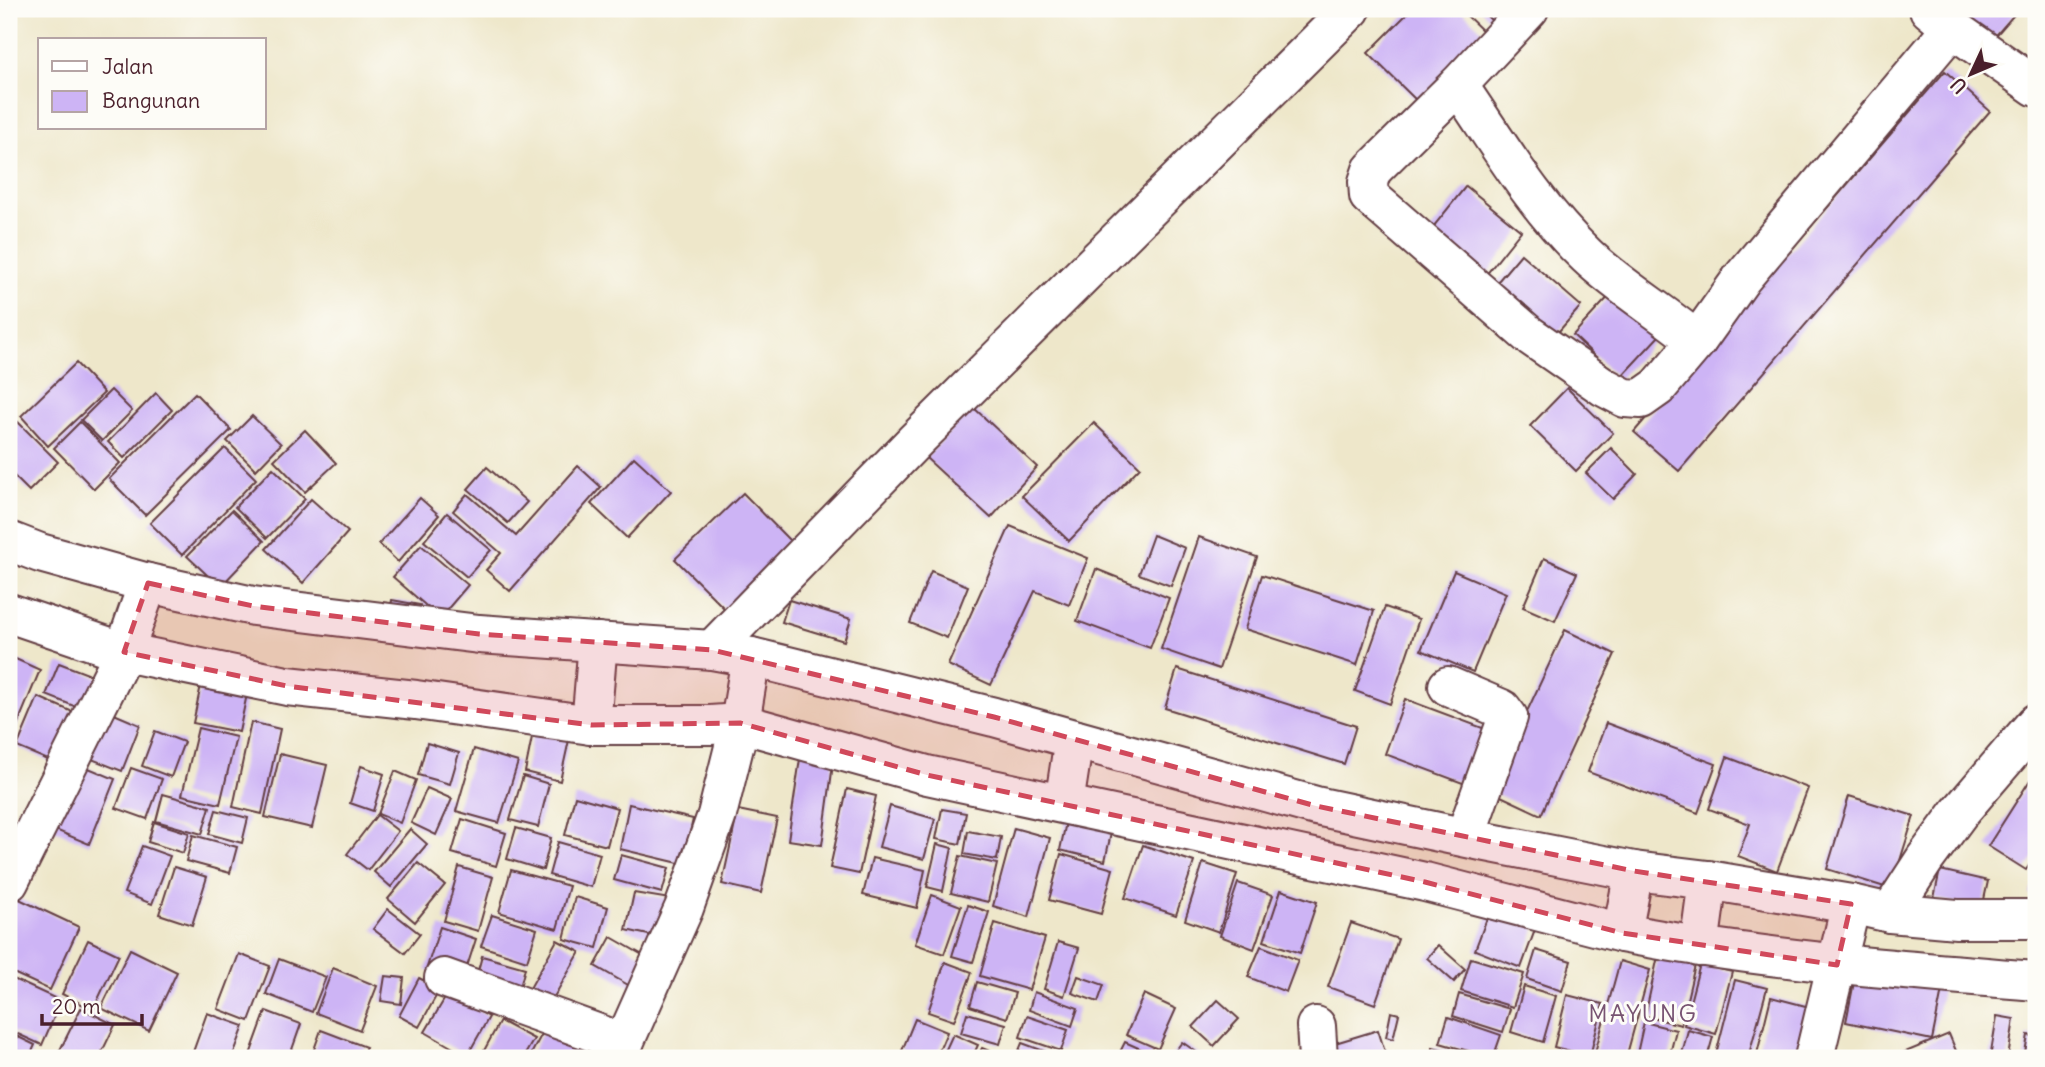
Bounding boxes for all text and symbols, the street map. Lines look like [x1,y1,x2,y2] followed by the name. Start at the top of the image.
[38,38,266,130] legend
[1937,38,2007,108] north arrow
[102,53,153,80] text: Jalan
[1946,73,1972,99] text: U
[102,87,200,114] text: Bangunan
[42,983,142,1027] scale bar
[52,993,101,1020] text: 20 m
[1588,998,1698,1028] district label: MAYUNG

